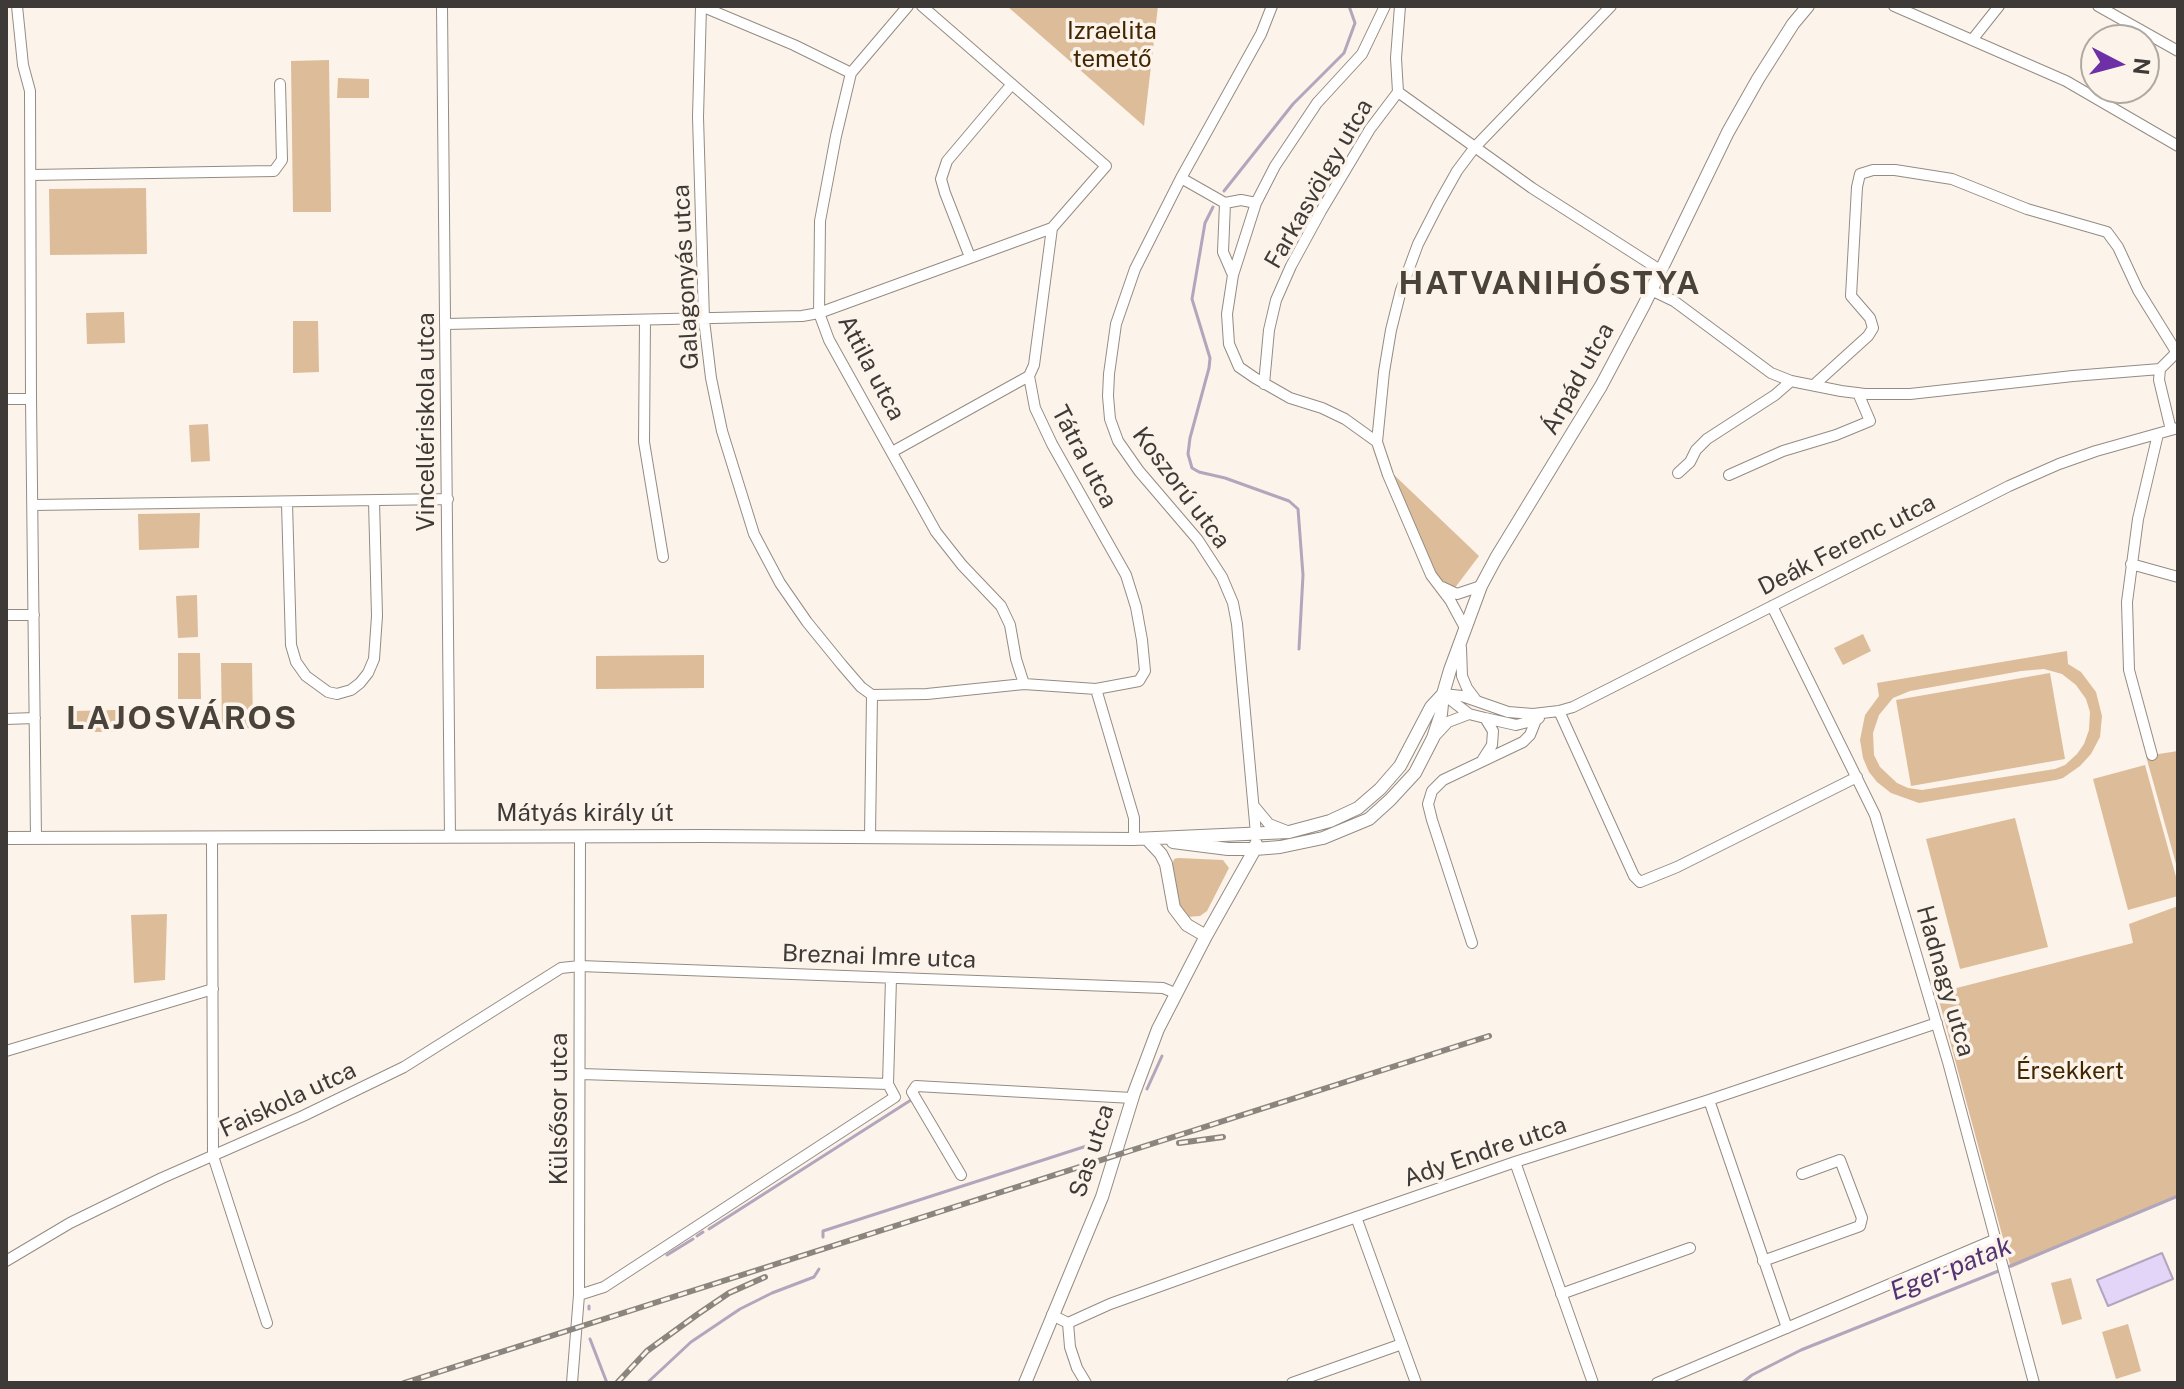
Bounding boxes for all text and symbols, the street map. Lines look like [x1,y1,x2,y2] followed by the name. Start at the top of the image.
[1067,18,1157,74] park label: Izraelita temető
[2080,24,2160,104] north arrow
[2128,56,2156,76] text: N
[1259,94,1379,274] street label: Farkasvölgy utca
[667,184,705,370] street label: Galagonyás utca
[1399,265,1701,303] district label: HATVANIHÓSTYA
[831,311,911,425] street label: Attila utca
[413,312,441,532] street label: Vincellériskola utca
[1536,318,1620,440] street label: Árpád utca
[1045,401,1123,513] street label: Tátra utca
[1126,422,1236,554] street label: Koszorú utca
[1754,488,1940,602] street label: Deák Ferenc utca
[66,700,298,738] district label: LAJOSVÁROS
[496,800,674,828] street label: Mátyás király út
[1910,902,1980,1060] street label: Hadnagy utca
[781,939,977,975] street label: Breznai Imre utca
[546,1033,574,1185] street label: Külsősor utca
[215,1056,361,1144] street label: Faiskola utca
[2016,1058,2124,1086] park label: Érsekkert
[1063,1101,1121,1201] street label: Sas utca
[1400,1111,1570,1193] street label: Ady Endre utca
[1886,1231,2016,1307] water label: Eger-patak

